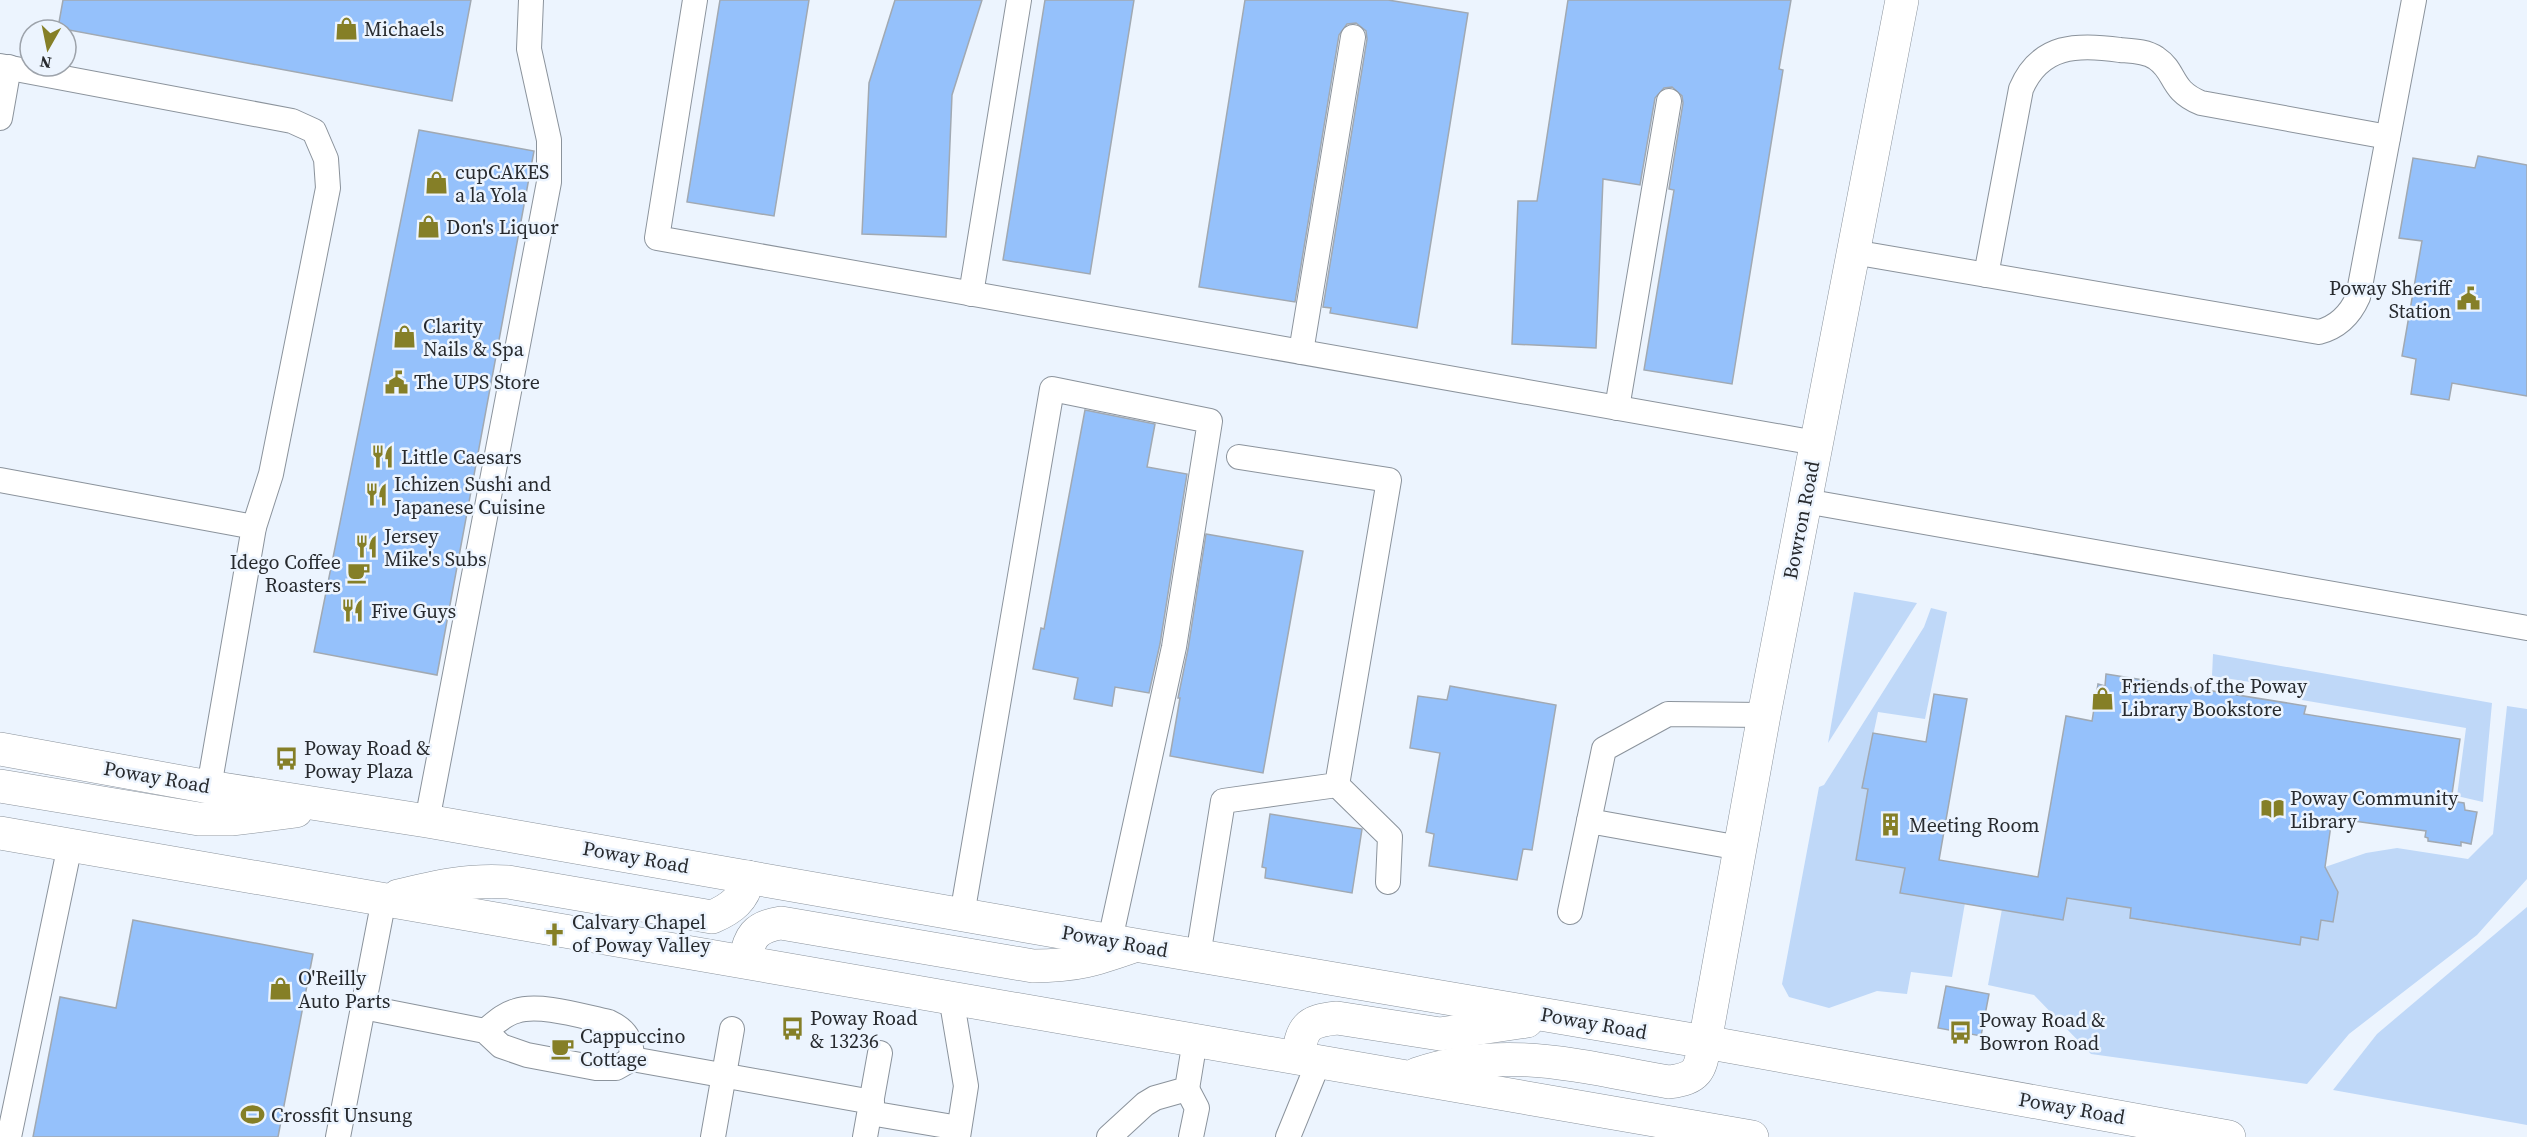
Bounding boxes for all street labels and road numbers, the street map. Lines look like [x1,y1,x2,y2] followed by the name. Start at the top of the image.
[1776,458,1826,582] street label: Bowron Road
[102,754,213,800] street label: Poway Road
[581,834,692,880] street label: Poway Road
[1060,918,1171,964] street label: Poway Road
[1539,1000,1650,1046] street label: Poway Road
[2017,1085,2128,1131] street label: Poway Road

